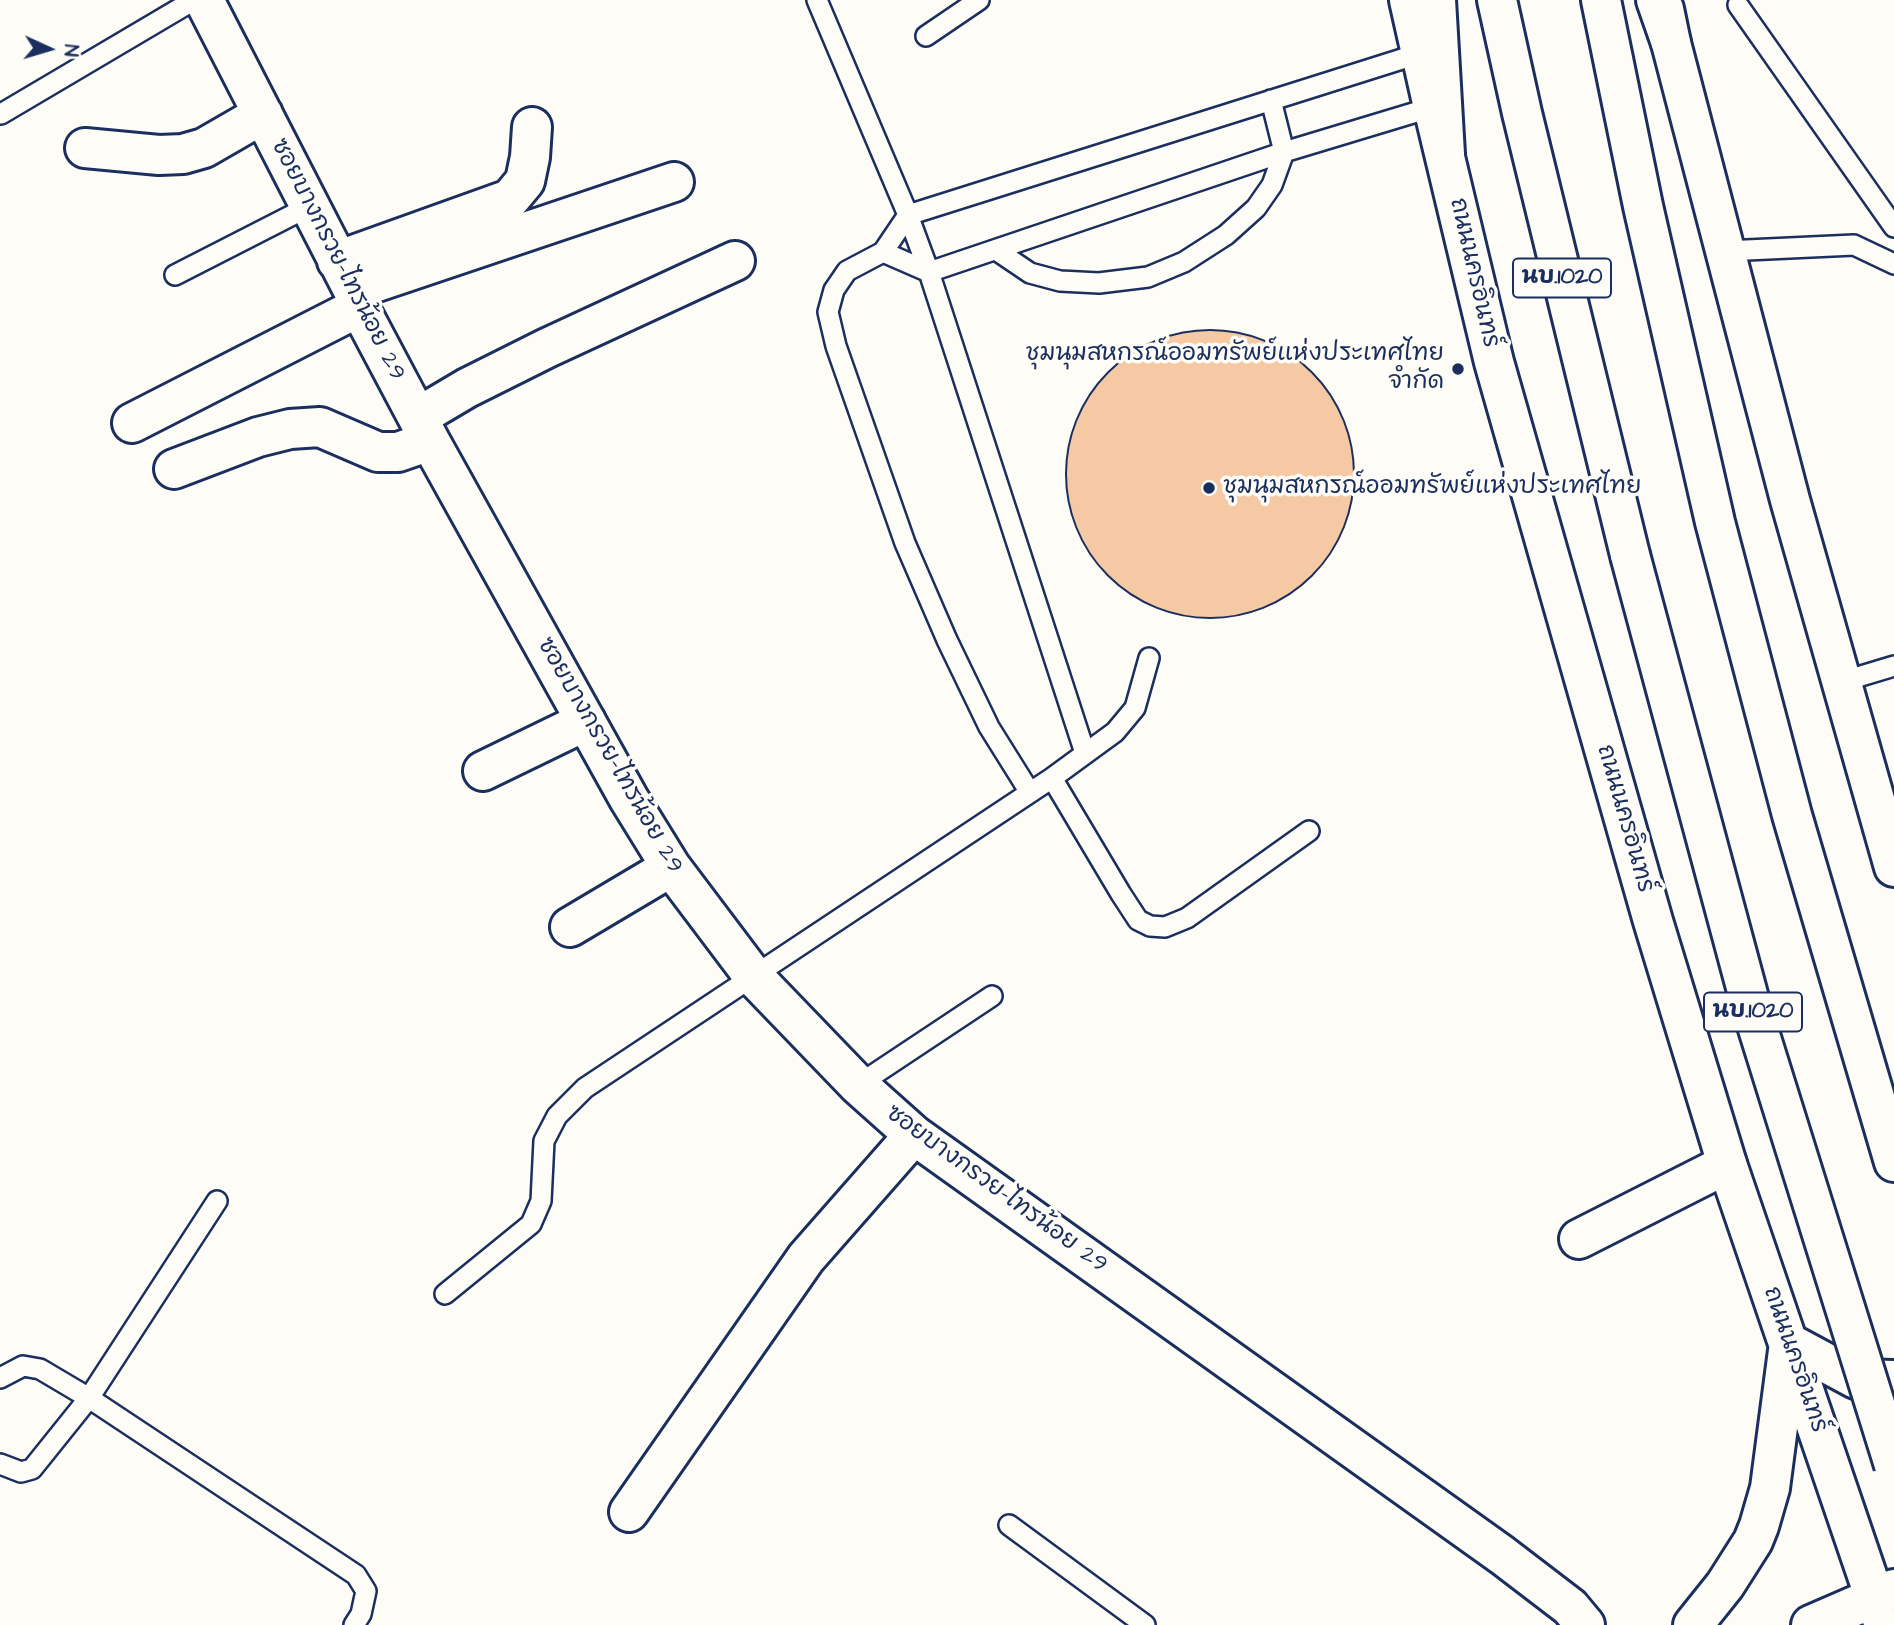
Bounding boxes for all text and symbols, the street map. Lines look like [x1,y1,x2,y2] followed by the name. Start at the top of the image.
[14,14,84,84] north arrow
[57,44,84,57] text: N
[264,134,410,386] street label: ซอยบางกรวย-ไทรน้อย 29
[1442,195,1504,351] street label: ถนนนครอินทร์
[1513,258,1611,298] road number: นบ.1020
[1025,341,1444,397] place label: ชุมนุมสหกรณ์ออมทรัพย์แห่งประเทศไทย จำกัด
[1450,361,1466,377] marker: ชุมนุมสหกรณ์ออมทรัพย์แห่งประเทศไทย จำกัด
[1223,474,1642,502] place label: ชุมนุมสหกรณ์ออมทรัพย์แห่งประเทศไทย
[1201,480,1217,496] marker: ชุมนุมสหกรณ์ออมทรัพย์แห่งประเทศไทย
[530,633,688,879] street label: ซอยบางกรวย-ไทรน้อย 29
[1589,742,1659,896] street label: ถนนนครอินทร์
[1704,993,1802,1032] road number: นบ.1020
[879,1100,1113,1280] street label: ซอยบางกรวย-ไทรน้อย 29
[1756,1283,1832,1437] street label: ถนนนครอินทร์

